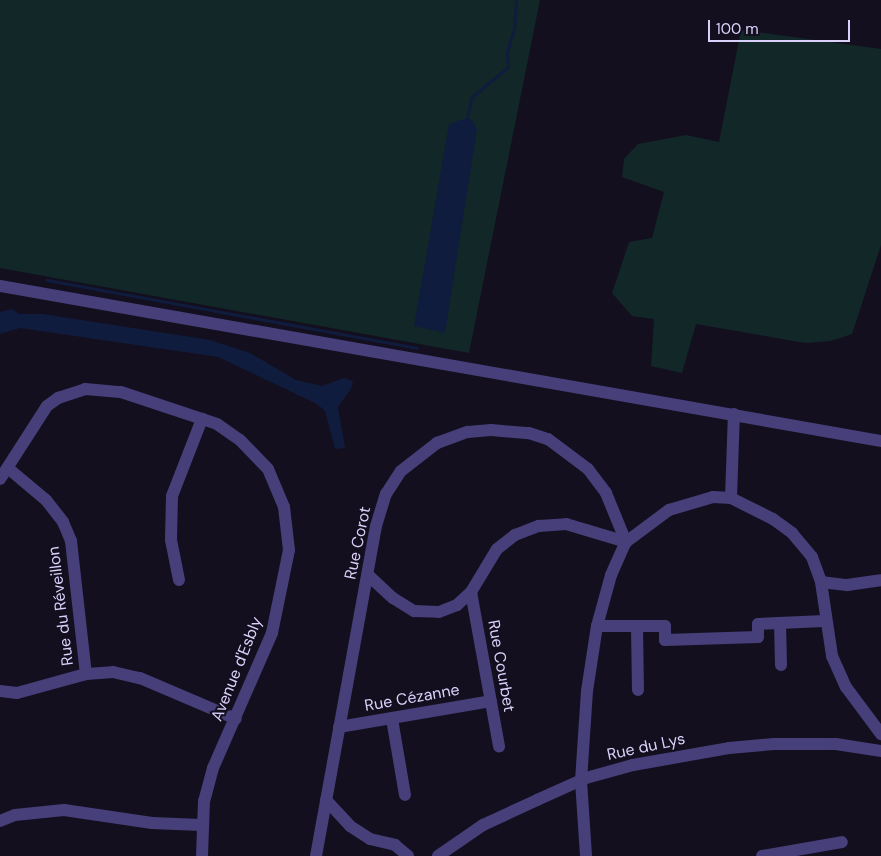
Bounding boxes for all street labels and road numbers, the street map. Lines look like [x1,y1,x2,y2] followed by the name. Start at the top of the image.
[341,505,375,581] street label: Rue Corot
[44,545,78,667] street label: Rue du Réveillon
[207,614,267,724] street label: Avenue d'Esbly
[483,618,519,714] street label: Rue Courbet
[363,680,461,716] street label: Rue Cézanne
[605,729,687,765] street label: Rue du Lys

